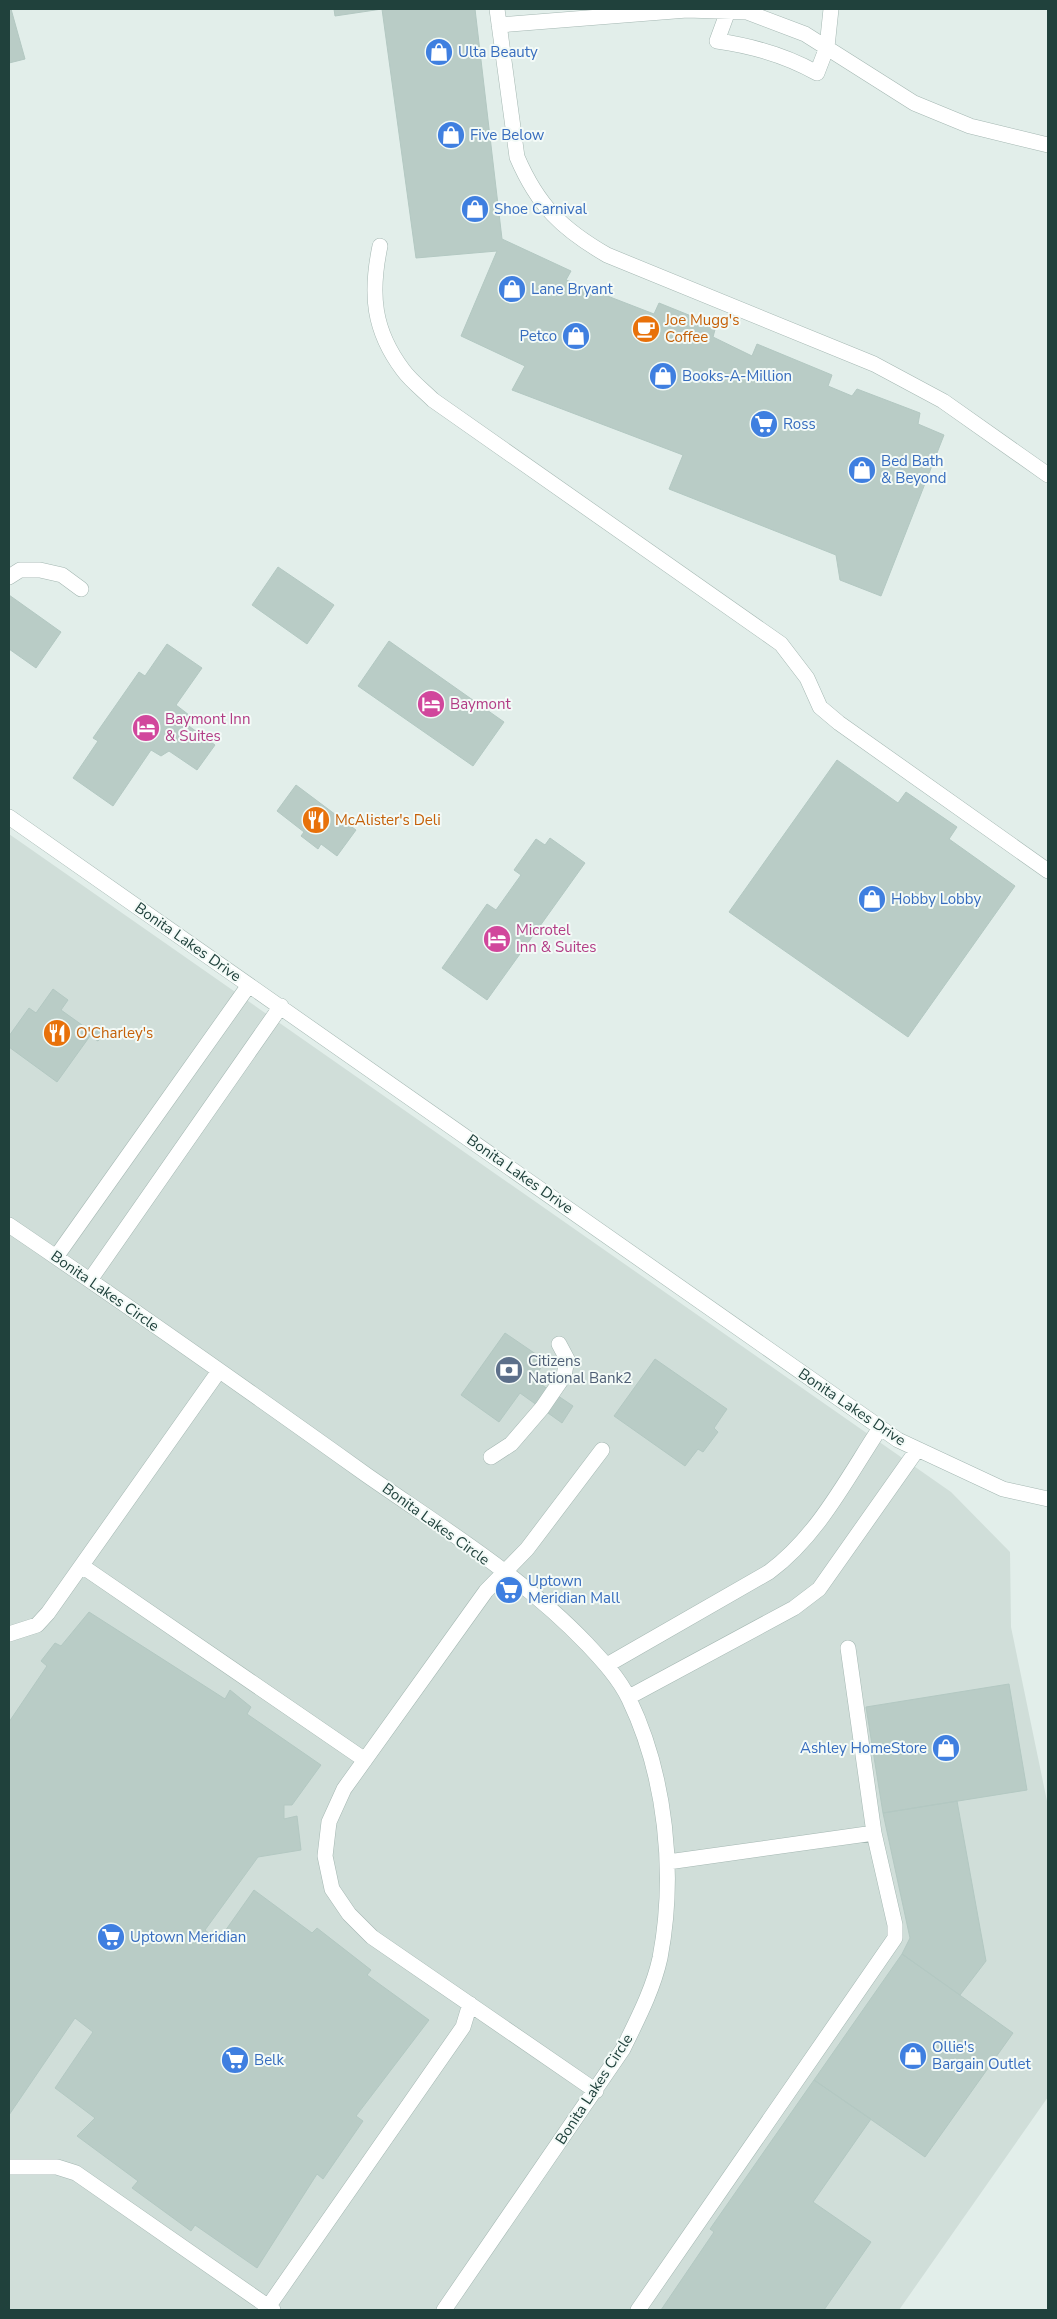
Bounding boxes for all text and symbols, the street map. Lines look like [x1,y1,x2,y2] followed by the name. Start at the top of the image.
[424,37,454,67] shop icon: Ulta Beauty
[458,42,538,62] place label: Ulta Beauty
[436,120,466,150] shop icon: Five Below
[470,125,545,145] place label: Five Below
[460,194,490,224] shop icon: Shoe Carnival
[494,199,588,219] place label: Shoe Carnival
[497,274,527,304] shop icon: Lane Bryant
[531,279,613,299] place label: Lane Bryant
[664,310,739,347] place label: Joe Mugg's Coffee
[631,314,661,344] cafe icon: Joe Mugg's Coffee
[561,321,591,351] shop icon: Petco
[520,326,557,346] place label: Petco
[648,361,678,391] shop icon: Books-A-Million
[682,366,792,386] place label: Books-A-Million
[749,409,779,439] supermarket icon: Ross
[783,414,816,434] place label: Ross
[881,451,946,488] place label: Bed Bath & Beyond
[847,455,877,485] shop icon: Bed Bath & Beyond
[416,689,446,719] hotel icon: Baymont
[450,694,511,714] place label: Baymont
[165,709,250,746] place label: Baymont Inn & Suites
[131,713,161,743] hotel icon: Baymont Inn & Suites
[301,805,331,835] restaurant icon: McAlister's Deli
[335,810,441,830] place label: McAlister's Deli
[857,884,887,914] shop icon: Hobby Lobby
[891,889,981,909] place label: Hobby Lobby
[131,898,245,986] street label: Bonita Lakes Drive
[516,920,596,957] place label: Microtel Inn & Suites
[482,924,512,954] hotel icon: Microtel Inn & Suites
[42,1018,72,1048] restaurant icon: O'Charley's
[76,1023,153,1043] place label: O'Charley's
[463,1130,577,1218] street label: Bonita Lakes Drive
[47,1246,163,1336] street label: Bonita Lakes Circle
[528,1351,632,1388] place label: Citizens National Bank2
[494,1355,524,1385] bank icon: Citizens National Bank2
[794,1364,910,1450] street label: Bonita Lakes Drive
[378,1478,494,1570] street label: Bonita Lakes Circle
[528,1571,620,1608] place label: Uptown Meridian Mall
[494,1575,524,1605] supermarket icon: Uptown Meridian Mall
[931,1733,961,1763] shop icon: Ashley HomeStore
[800,1738,927,1758] place label: Ashley HomeStore
[96,1922,126,1952] supermarket icon: Uptown Meridian
[130,1927,246,1947] place label: Uptown Meridian
[551,2030,637,2148] street label: Bonita Lakes Circle
[932,2037,1031,2074] place label: Ollie's Bargain Outlet
[898,2041,928,2071] shop icon: Ollie's Bargain Outlet
[220,2045,250,2075] supermarket icon: Belk
[254,2050,285,2070] place label: Belk

